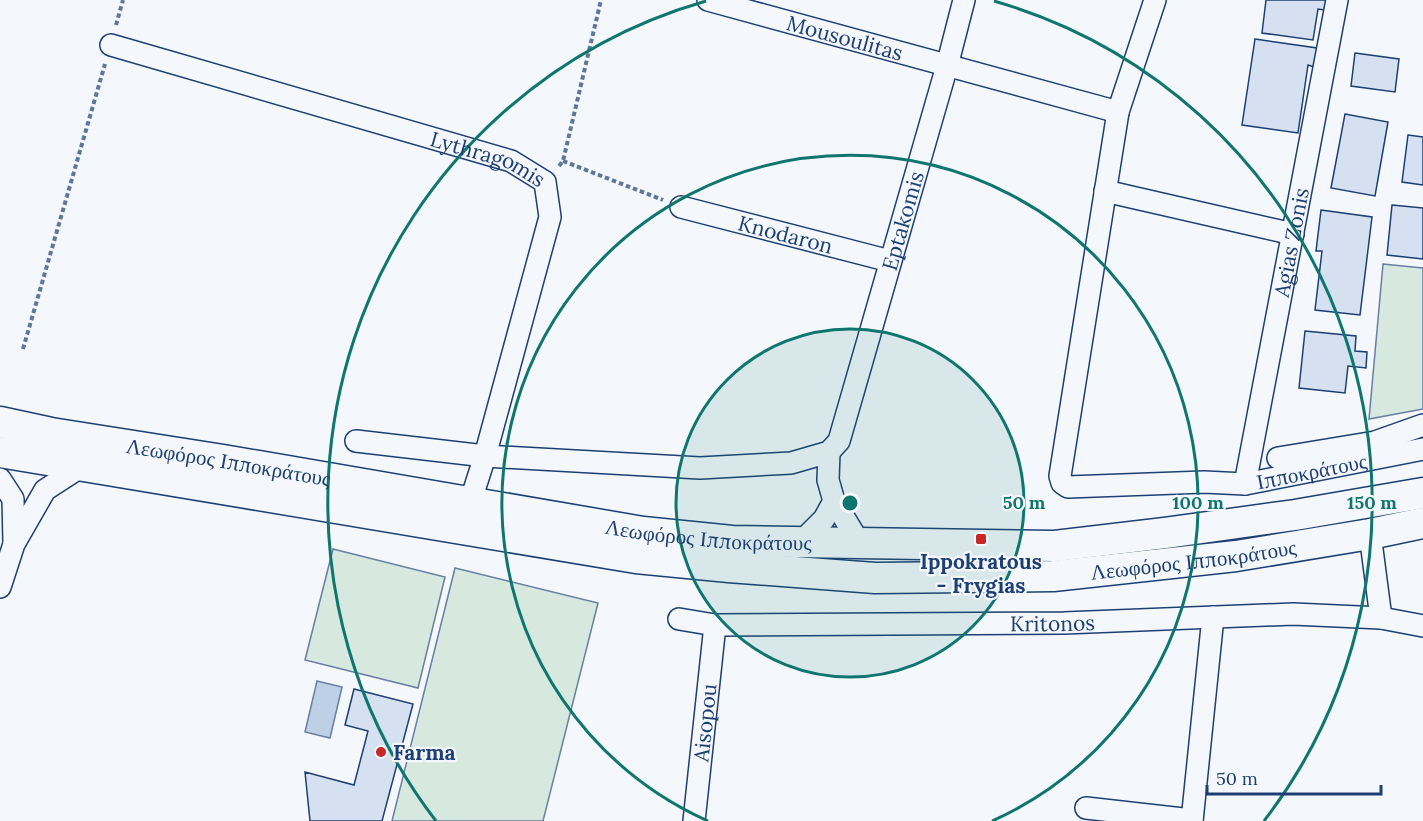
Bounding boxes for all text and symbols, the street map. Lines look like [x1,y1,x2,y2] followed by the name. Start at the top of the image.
[784,9,906,66] street label: Mousoulitas
[427,125,551,193] street label: Lythragomis
[875,168,930,274] street label: Eptakomis
[1267,185,1315,300] street label: Agias Zonis
[735,209,836,259] street label: Knodaron
[124,432,334,492] street label: Λεωφόρος Ιπποκράτους
[1254,447,1370,495] street label: Ιπποκράτους
[1003,491,1046,514] text: 50 m
[1172,491,1224,514] text: 100 m
[1347,491,1397,514] text: 150 m
[840,493,860,513] centre of rings
[603,512,813,556] street label: Λεωφόρος Ιπποκράτους
[974,532,988,546] marker: Ippokratous - Frygias
[1089,533,1299,585] street label: Λεωφόρος Ιπποκράτους
[920,548,1042,599] place label: Ippokratous - Frygias
[1010,608,1095,637] street label: Kritonos
[687,682,722,764] street label: Aisopou
[393,739,456,766] place label: Farma
[374,745,388,759] marker: Farma
[1207,758,1381,796] scale bar
[1216,767,1258,790] text: 50 m

